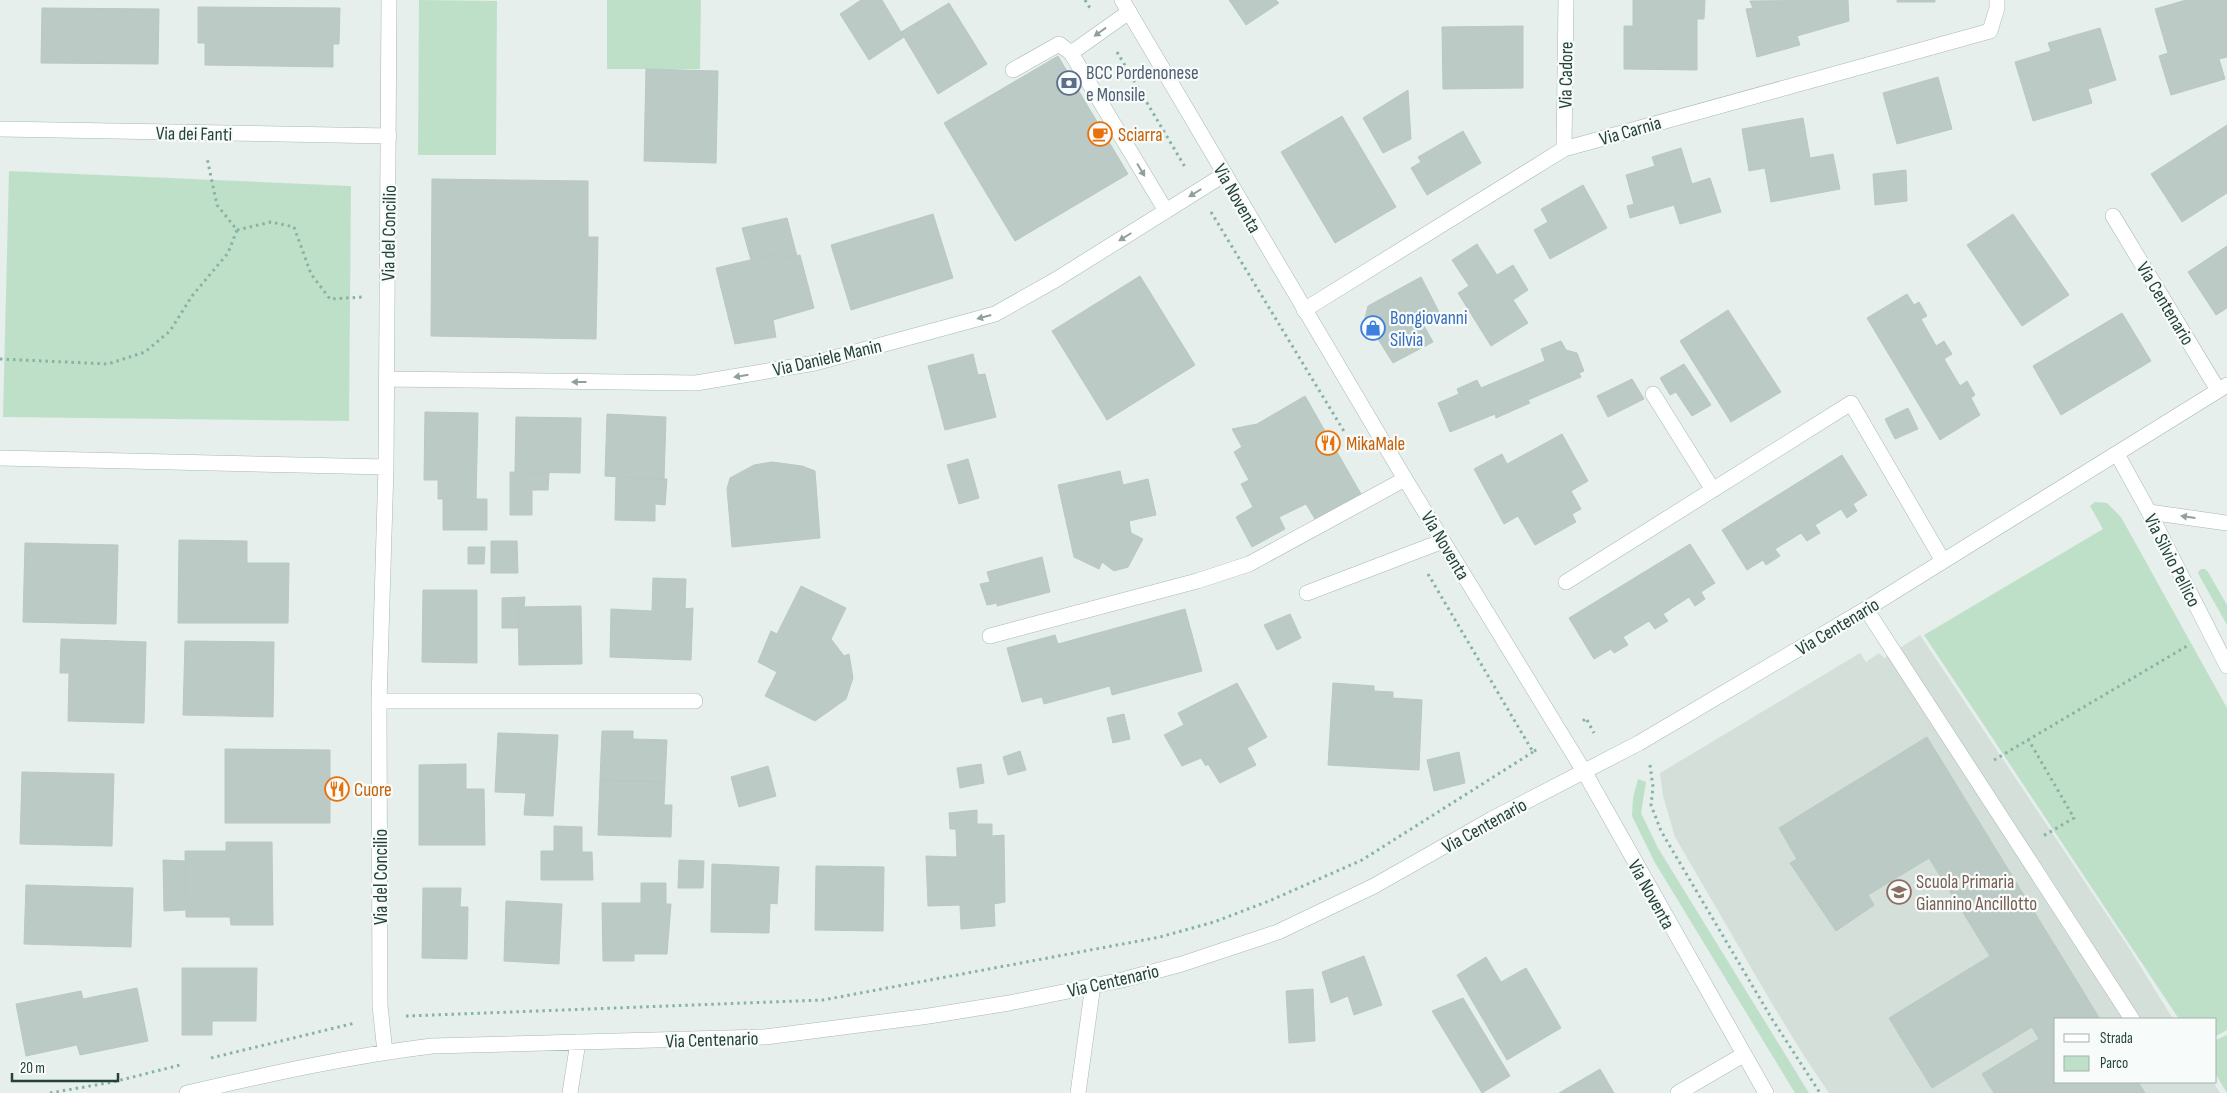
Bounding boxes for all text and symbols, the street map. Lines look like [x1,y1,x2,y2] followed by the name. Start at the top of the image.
[1093,27,1107,37] one-way arrow
[1554,41,1579,109] street label: Via Cadore
[1086,62,1199,107] place label: BCC Pordenonese e Monsile
[1056,70,1082,96] bank icon: BCC Pordenonese e Monsile
[1597,112,1664,151] street label: Via Carnia
[1087,121,1113,147] cafe icon: Sciarra
[156,122,232,147] street label: Via dei Fanti
[1118,124,1163,147] place label: Sciarra
[1208,160,1266,237] street label: Via Noventa
[1137,163,1146,176] one-way arrow
[377,185,402,281] street label: Via del Concilio
[1189,188,1202,197] one-way arrow
[1118,232,1131,241] one-way arrow
[2131,258,2199,350] street label: Via Centenario
[1390,307,1468,352] place label: Bongiovanni Silvia
[976,313,991,321] one-way arrow
[1360,315,1386,341] shop icon: Bongiovanni Silvia
[771,335,884,382] street label: Via Daniele Manin
[733,372,749,380] one-way arrow
[571,378,587,386] one-way arrow
[1315,430,1341,456] restaurant icon: MikaMale
[1346,433,1405,456] place label: MikaMale
[1415,507,1474,584] street label: Via Noventa
[2138,510,2205,611] street label: Via Silvio Pellico
[2180,513,2196,521] one-way arrow
[1792,593,1884,661] street label: Via Centenario
[324,776,350,802] restaurant icon: Cuore
[354,779,392,802] place label: Cuore
[1438,794,1531,859] street label: Via Centenario
[370,829,393,925] street label: Via del Concilio
[1622,856,1679,934] street label: Via Noventa
[1916,871,2037,916] place label: Scuola Primaria Giannino Ancillotto
[1886,879,1912,905] school or university icon: Scuola Primaria Giannino Ancillotto
[1065,960,1161,1003] street label: Via Centenario
[2054,1018,2217,1083] legend
[665,1027,759,1054] street label: Via Centenario
[2100,1029,2133,1048] text: Strada
[12,1050,119,1082] scale bar
[2100,1054,2128,1073] text: Parco
[20,1059,45,1078] text: 20 m

